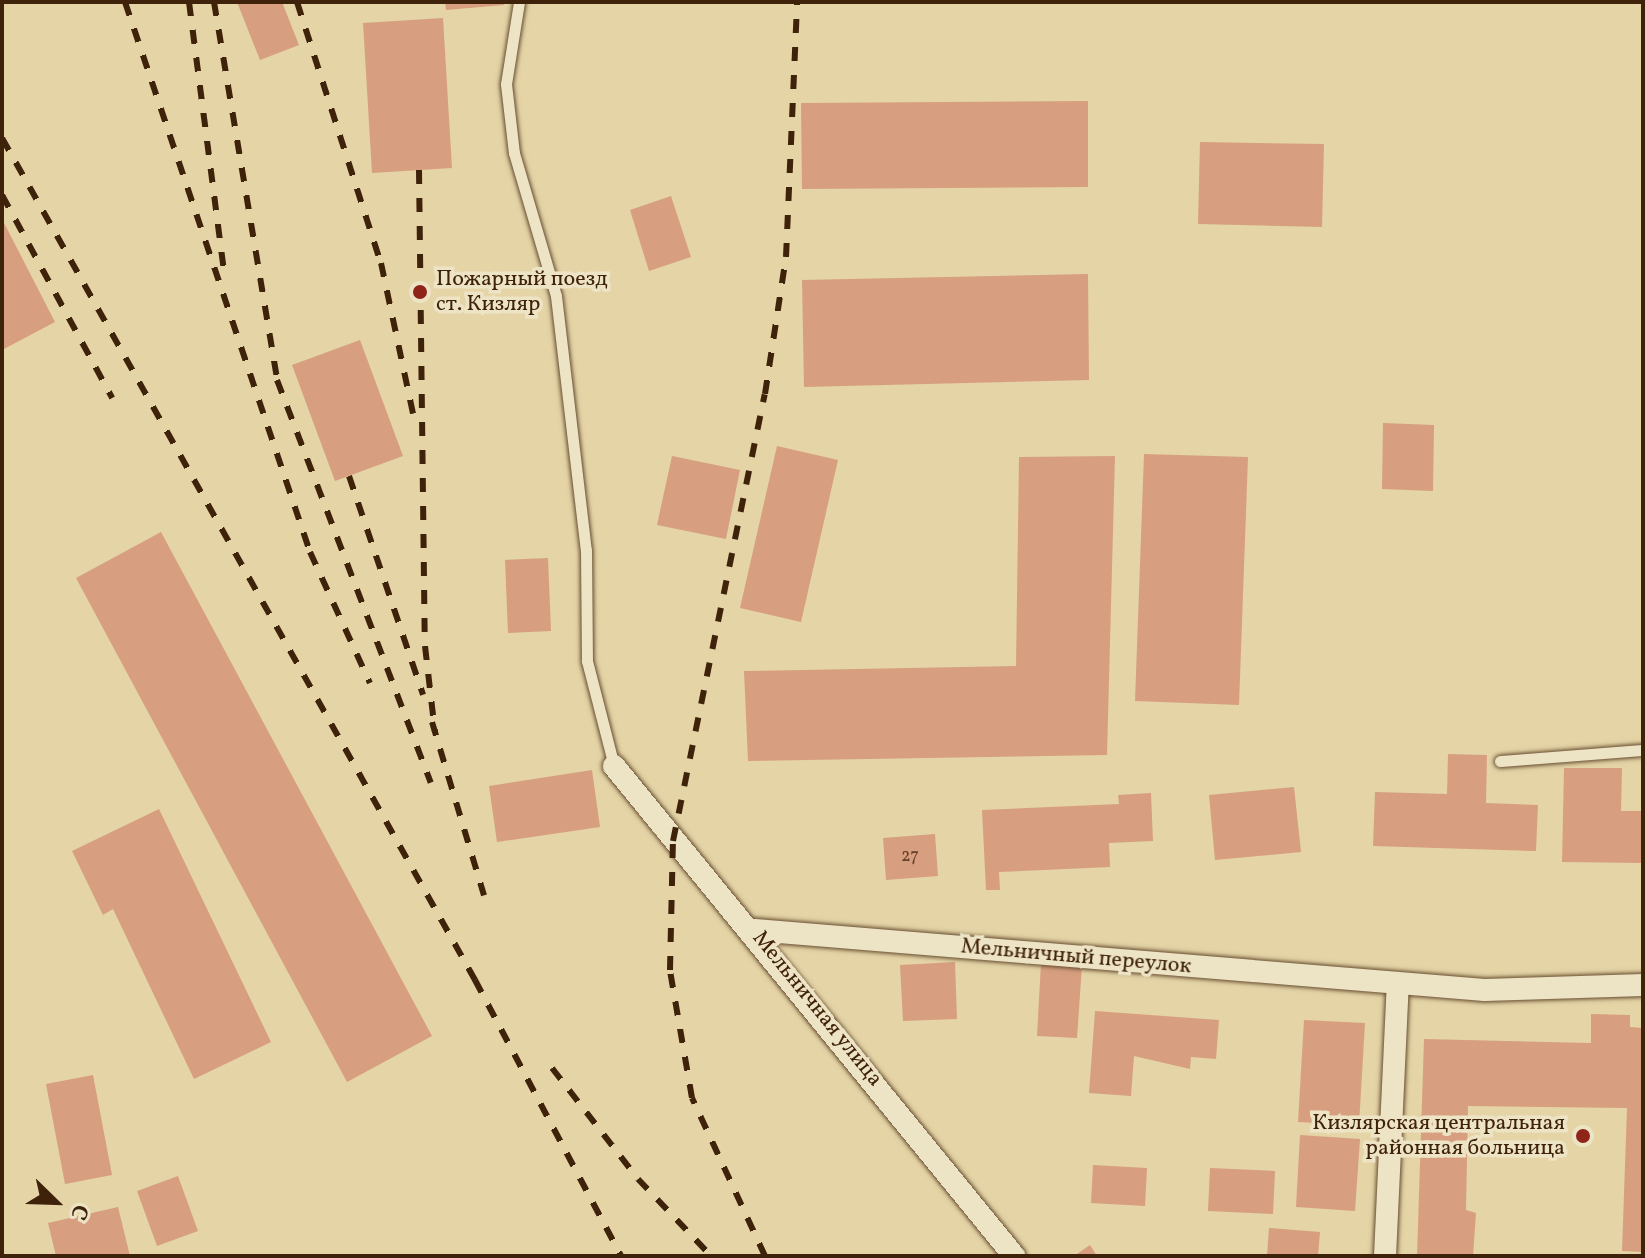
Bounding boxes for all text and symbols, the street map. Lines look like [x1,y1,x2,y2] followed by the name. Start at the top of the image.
[436,266,608,318] place label: Пожарный поезд ст. Кизляр
[411,283,429,301] marker: Пожарный поезд ст. Кизляр
[901,846,919,868] house number: 27
[746,926,888,1092] street label: Мельничная улица
[960,934,1192,980] street label: Мельничный переулок
[1312,1110,1565,1162] place label: Кизлярская центральная районная больница
[1572,1125,1594,1147] marker: Кизлярская центральная районная больница
[16,1162,96,1242] north arrow
[62,1199,96,1224] text: С

